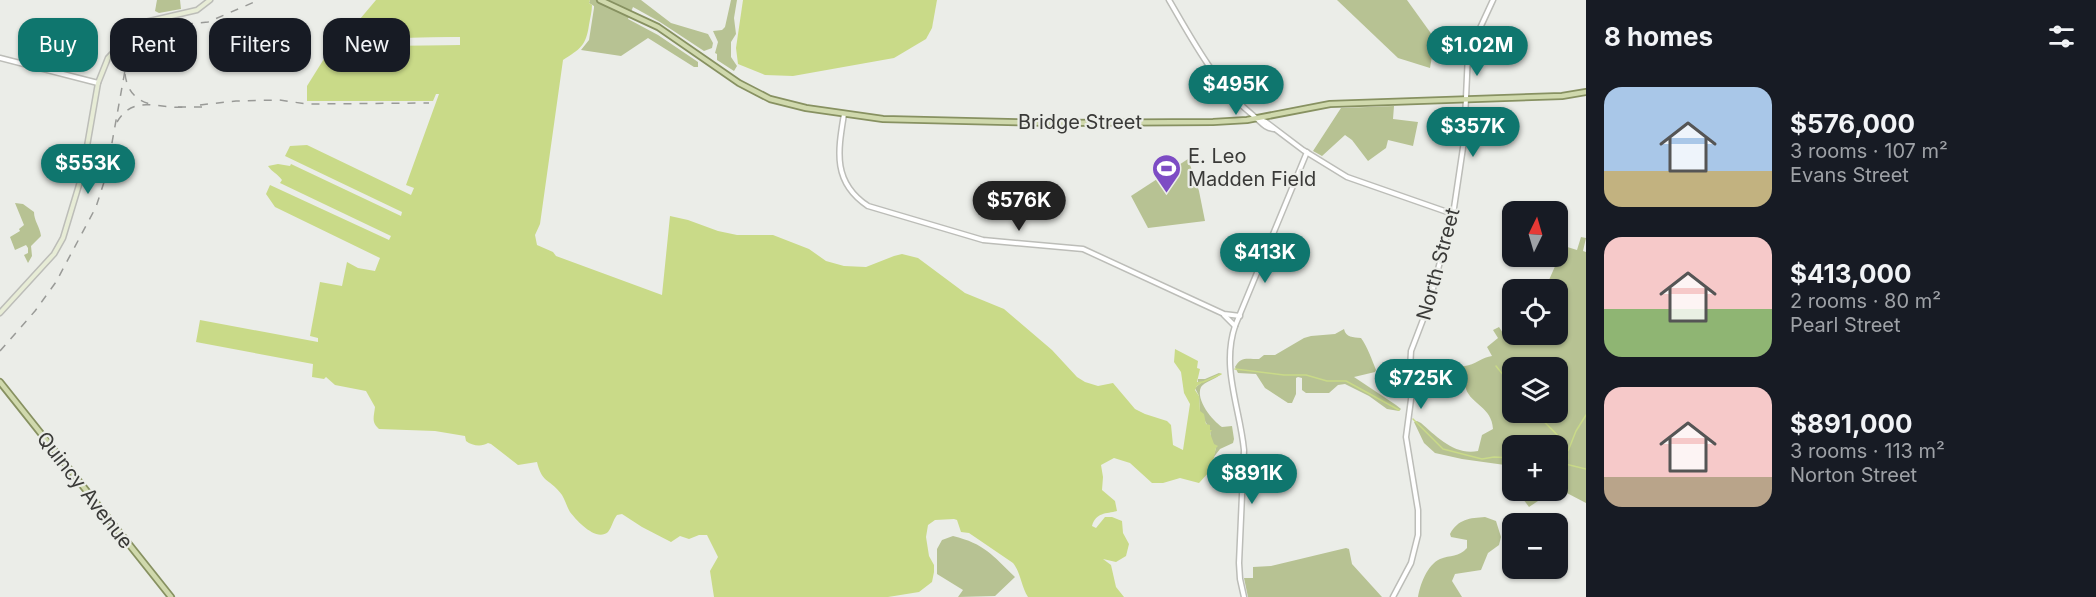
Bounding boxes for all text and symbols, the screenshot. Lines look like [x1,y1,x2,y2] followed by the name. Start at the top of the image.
[18,18,98,72] chip: Buy
[110,18,197,72] chip: Rent
[209,18,311,72] chip: Filters
[323,18,410,72] chip: New
[2045,20,2078,53] icon: filters
[1604,21,1713,52] text: 8 homes
[1428,26,1526,77] pin: $1.02M
[1441,33,1513,57] text: $1.02M
[1194,65,1278,116] pin: $495K
[1203,72,1269,96] text: $495K
[1431,107,1515,158] pin: $357K
[1790,108,1915,139] text: $576,000
[1018,110,1142,134] street label: Bridge Street
[1652,111,1724,183] icon: home
[1441,114,1505,138] text: $357K
[1790,139,1948,163] text: 3 rooms · 107 m²
[46,144,130,195] pin: $553K
[1188,144,1316,191] place label: E. Leo Madden Field
[55,151,121,175] text: $553K
[1151,152,1183,194] sports icon: E. Leo Madden Field
[1790,163,1909,187] text: Evans Street
[977,181,1061,232] pin: $576K
[987,188,1051,212] text: $576K
[1502,201,1568,267] north arrow
[1502,201,1568,579] map controls
[1411,205,1465,323] street label: North Street
[1223,233,1307,284] pin: $413K
[1234,240,1296,264] text: $413K
[1790,258,1912,289] text: $413,000
[1652,261,1724,333] icon: home
[1502,279,1568,345] button: locate
[1790,289,1941,313] text: 2 rooms · 80 m²
[1790,313,1901,337] text: Pearl Street
[1502,357,1568,423] button: layers
[1379,359,1463,410] pin: $725K
[1389,366,1453,390] text: $725K
[1790,408,1913,439] text: $891,000
[1652,411,1724,483] icon: home
[32,427,138,553] street label: Quincy Avenue
[1502,435,1568,501] button: +
[1790,439,1945,463] text: 3 rooms · 113 m²
[1210,454,1294,505] pin: $891K
[1221,461,1283,485] text: $891K
[1790,463,1917,487] text: Norton Street
[1502,513,1568,579] button: −

